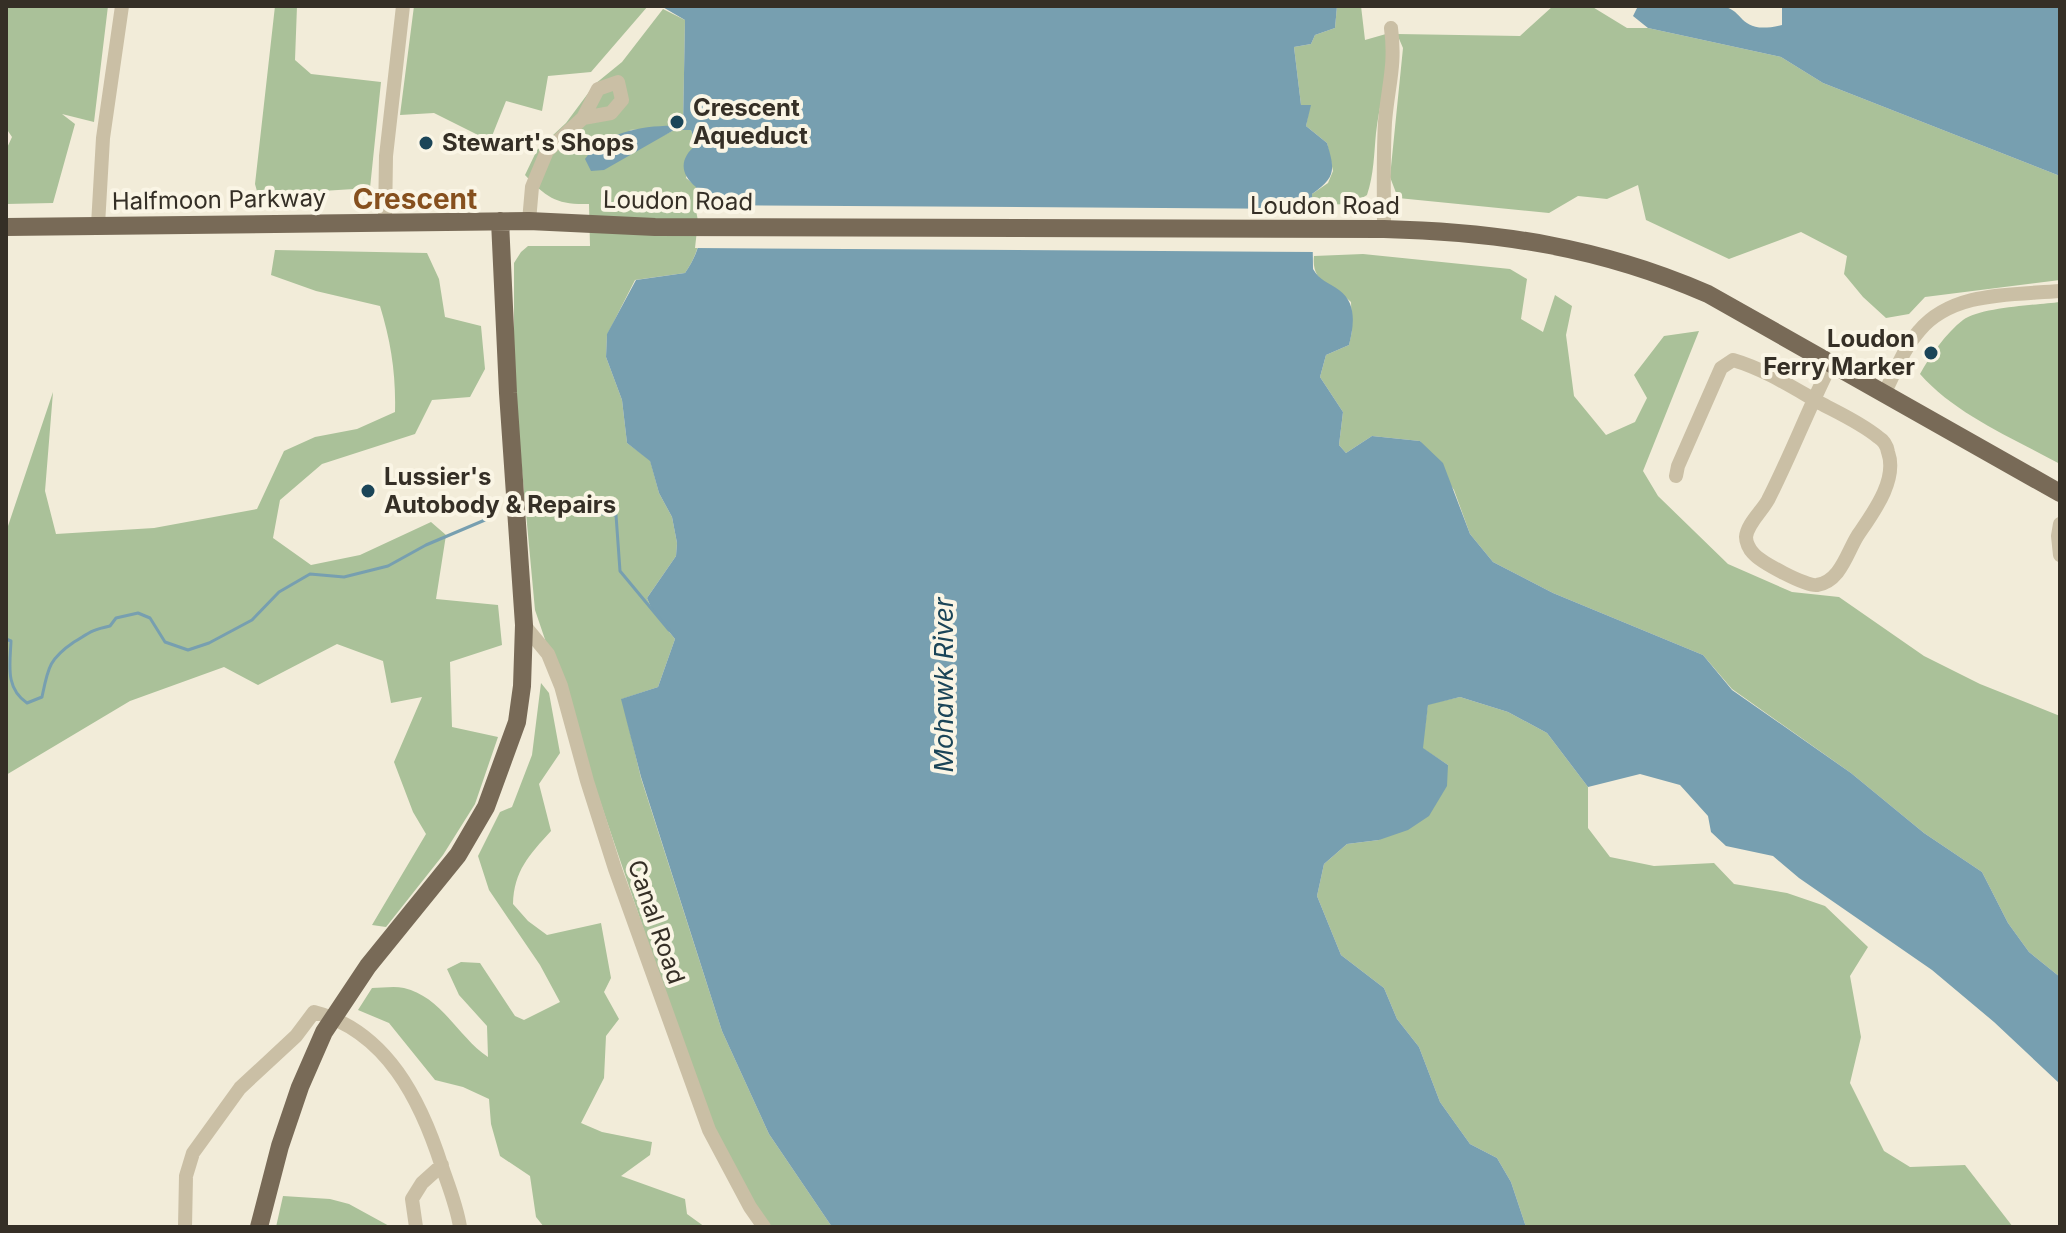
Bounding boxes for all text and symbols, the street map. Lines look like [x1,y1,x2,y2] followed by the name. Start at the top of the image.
[693,93,808,150] place label: Crescent Aqueduct
[668,113,686,131] marker: Crescent Aqueduct
[442,128,635,157] place label: Stewart's Shops
[417,134,435,152] marker: Stewart's Shops
[353,182,477,216] district label: Crescent
[112,183,326,216] street label: Halfmoon Parkway
[603,185,753,216] street label: Loudon Road
[1250,191,1400,220] street label: Loudon Road
[1763,324,1915,381] place label: Loudon Ferry Marker
[1922,344,1940,362] marker: Loudon Ferry Marker
[384,462,616,519] place label: Lussier's Autobody & Repairs
[359,482,377,500] marker: Lussier's Autobody & Repairs
[928,596,959,773] water label: Mohawk River
[622,856,691,988] street label: Canal Road

